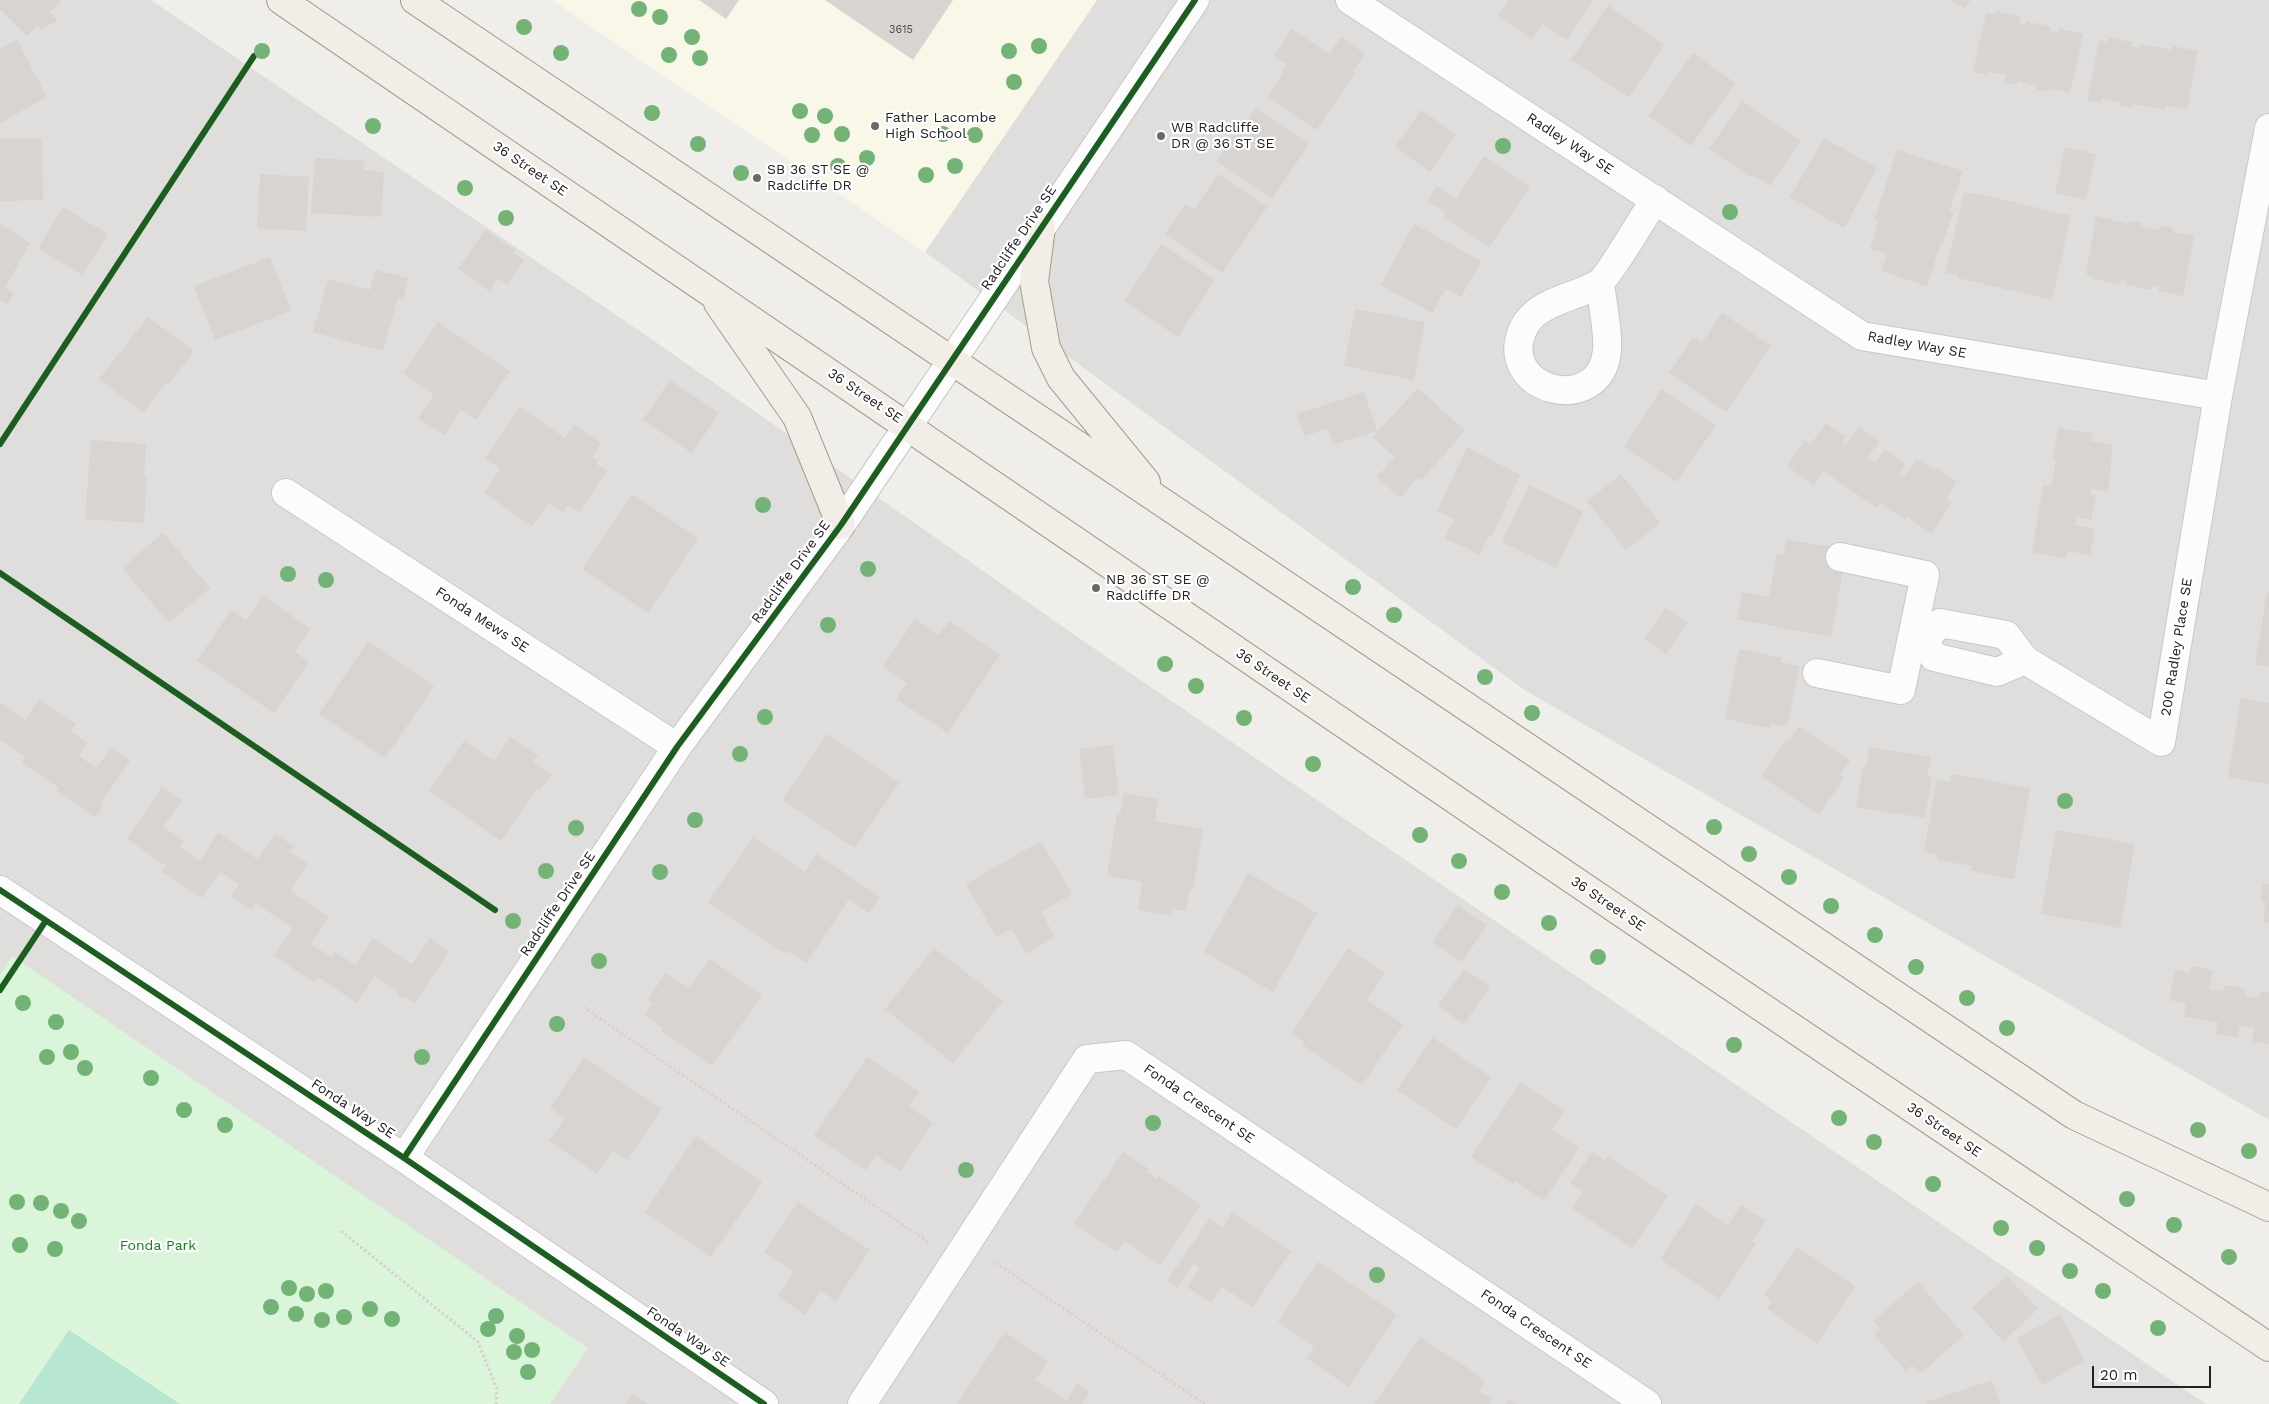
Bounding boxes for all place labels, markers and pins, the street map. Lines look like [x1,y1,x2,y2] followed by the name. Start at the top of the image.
[885,110,996,142] place label: Father Lacombe High School
[869,120,881,132] marker: Father Lacombe High School
[1171,120,1275,152] place label: WB Radcliffe DR @ 36 ST SE
[1155,130,1167,142] marker: WB Radcliffe DR @ 36 ST SE
[767,162,869,194] place label: SB 36 ST SE @ Radcliffe DR
[751,172,763,184] marker: SB 36 ST SE @ Radcliffe DR
[1106,572,1210,604] place label: NB 36 ST SE @ Radcliffe DR
[1090,582,1102,594] marker: NB 36 ST SE @ Radcliffe DR

